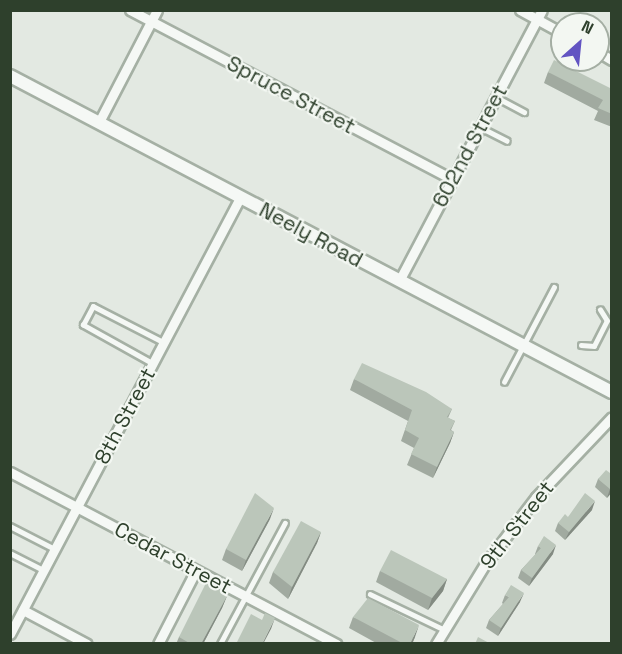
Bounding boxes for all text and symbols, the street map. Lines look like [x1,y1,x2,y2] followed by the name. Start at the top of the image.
[550,12,610,72] north arrow
[578,16,597,39] text: N
[223,51,359,139] street label: Spruce Street
[427,81,513,211] street label: 602nd Street
[255,197,367,273] street label: Neely Road
[89,364,161,468] street label: 8th Street
[475,476,559,574] street label: 9th Street
[110,517,236,599] street label: Cedar Street

